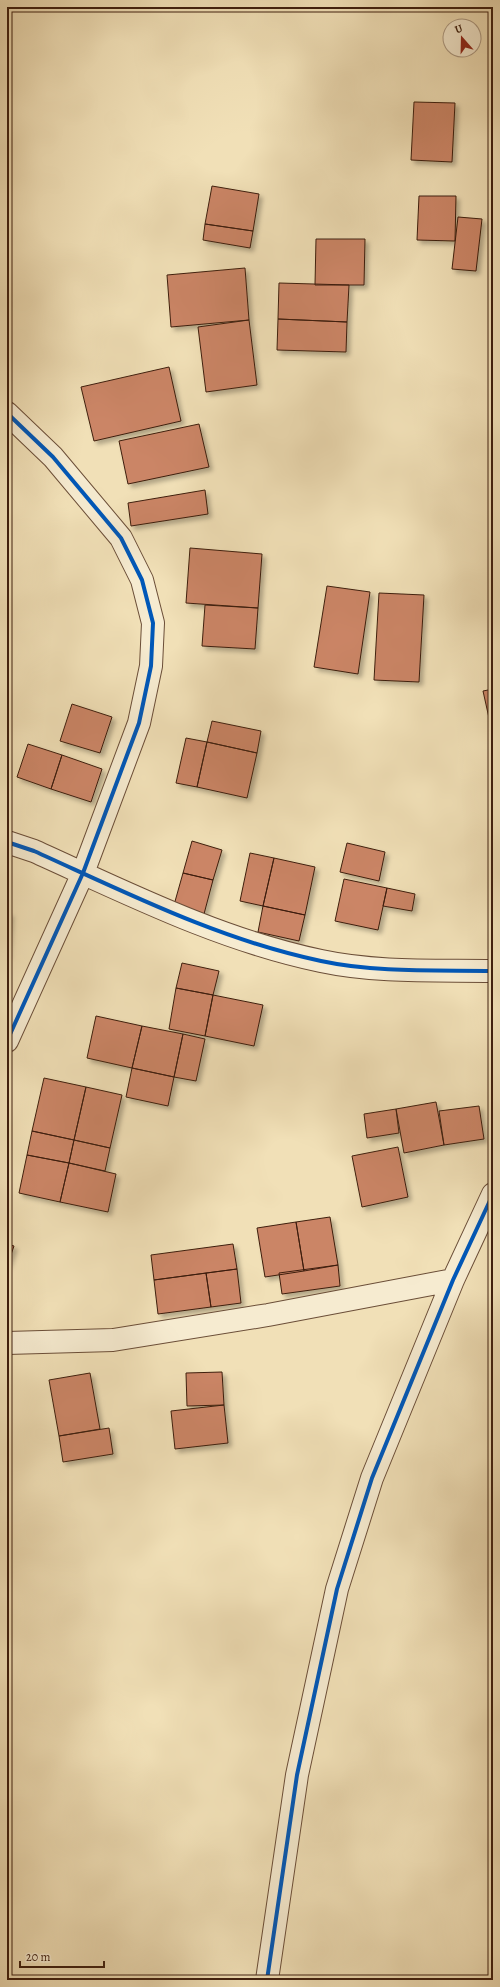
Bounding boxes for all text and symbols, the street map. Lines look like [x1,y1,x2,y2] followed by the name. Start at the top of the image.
[442,18,482,58] north arrow
[453,21,465,37] text: U
[20,1943,104,1969] scale bar
[26,1949,50,1965] text: 20 m

